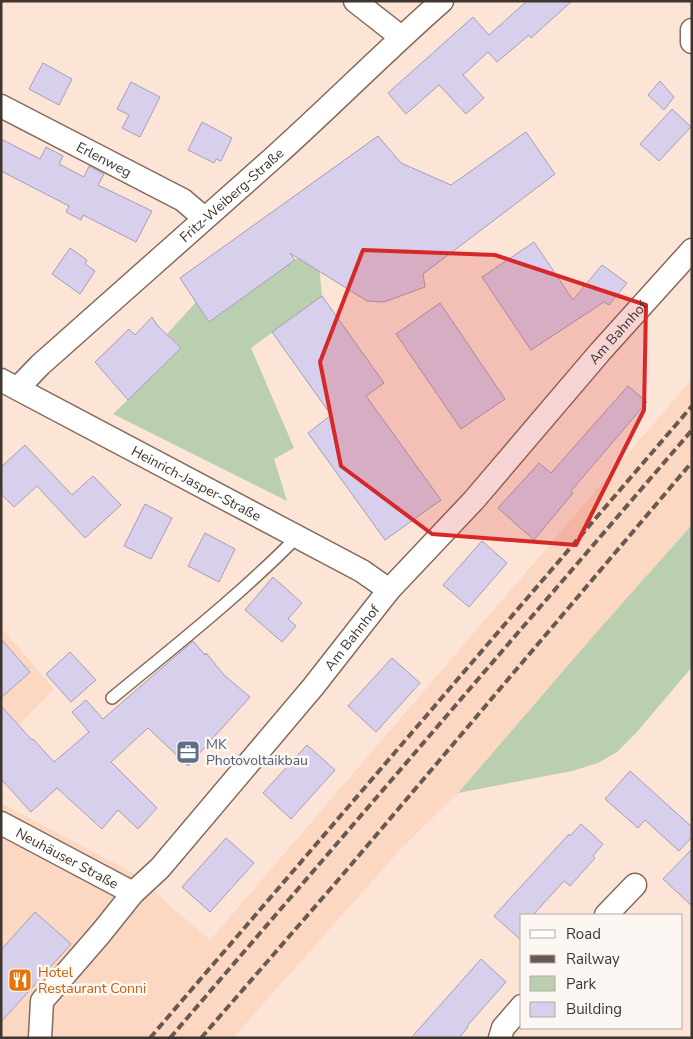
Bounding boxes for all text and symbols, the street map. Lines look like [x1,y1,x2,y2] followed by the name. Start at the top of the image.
[73,137,135,182] street label: Erlenweg
[176,144,288,247] street label: Fritz-Weiberg-Straße
[585,297,652,368] street label: Am Bahnhof
[128,442,264,526] street label: Heinrich-Jasper-Straße
[320,601,384,675] street label: Am Bahnhof
[206,735,308,770] place label: MK Photovoltaikbau
[175,739,201,765] office icon: MK Photovoltaikbau
[12,824,122,894] street label: Neuhäuser Straße
[520,914,683,1029] legend
[566,924,601,944] text: Road
[566,949,620,969] text: Railway
[38,963,146,998] place label: Hotel Restaurant Conni
[7,967,33,993] restaurant icon: Hotel Restaurant Conni
[566,974,596,994] text: Park
[566,999,622,1019] text: Building

